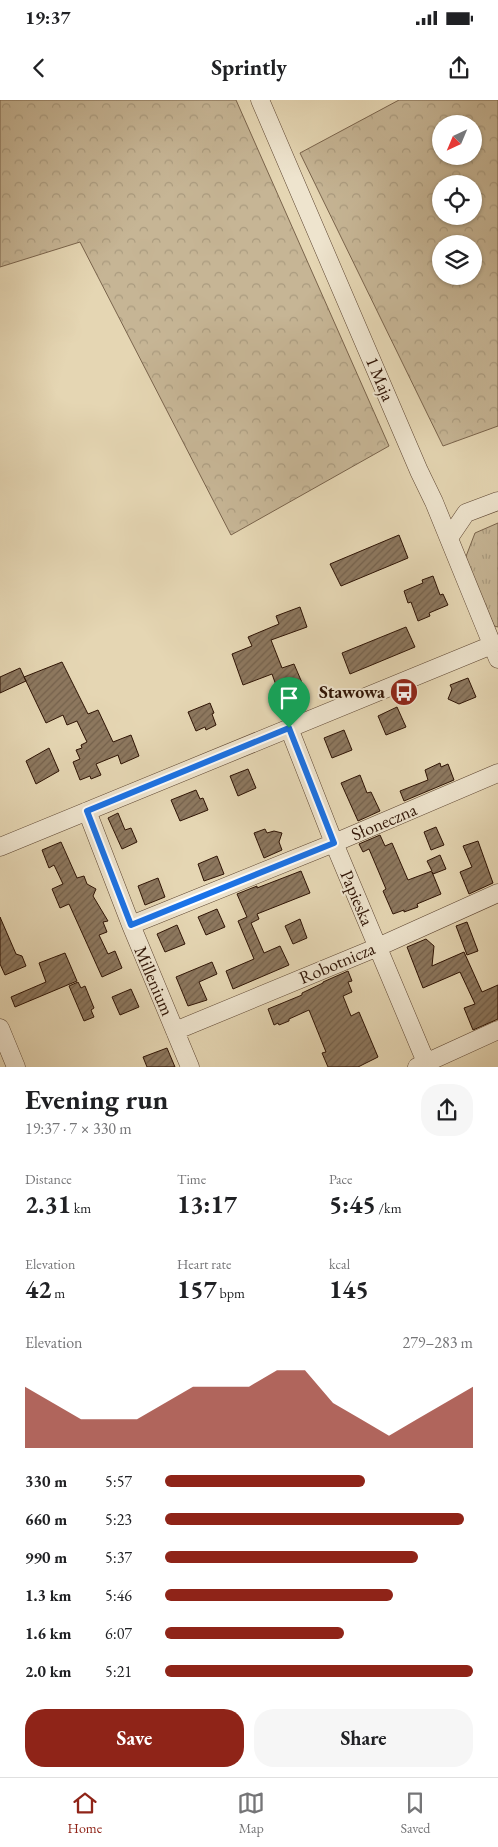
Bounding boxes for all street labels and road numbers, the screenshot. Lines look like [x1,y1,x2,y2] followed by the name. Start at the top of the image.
[361,353,400,405] street label: 1 Maja
[348,797,421,846] street label: Słoneczna
[335,866,380,930] street label: Papieska
[295,936,379,989] street label: Robotnicza
[129,942,179,1019] street label: Millenium

